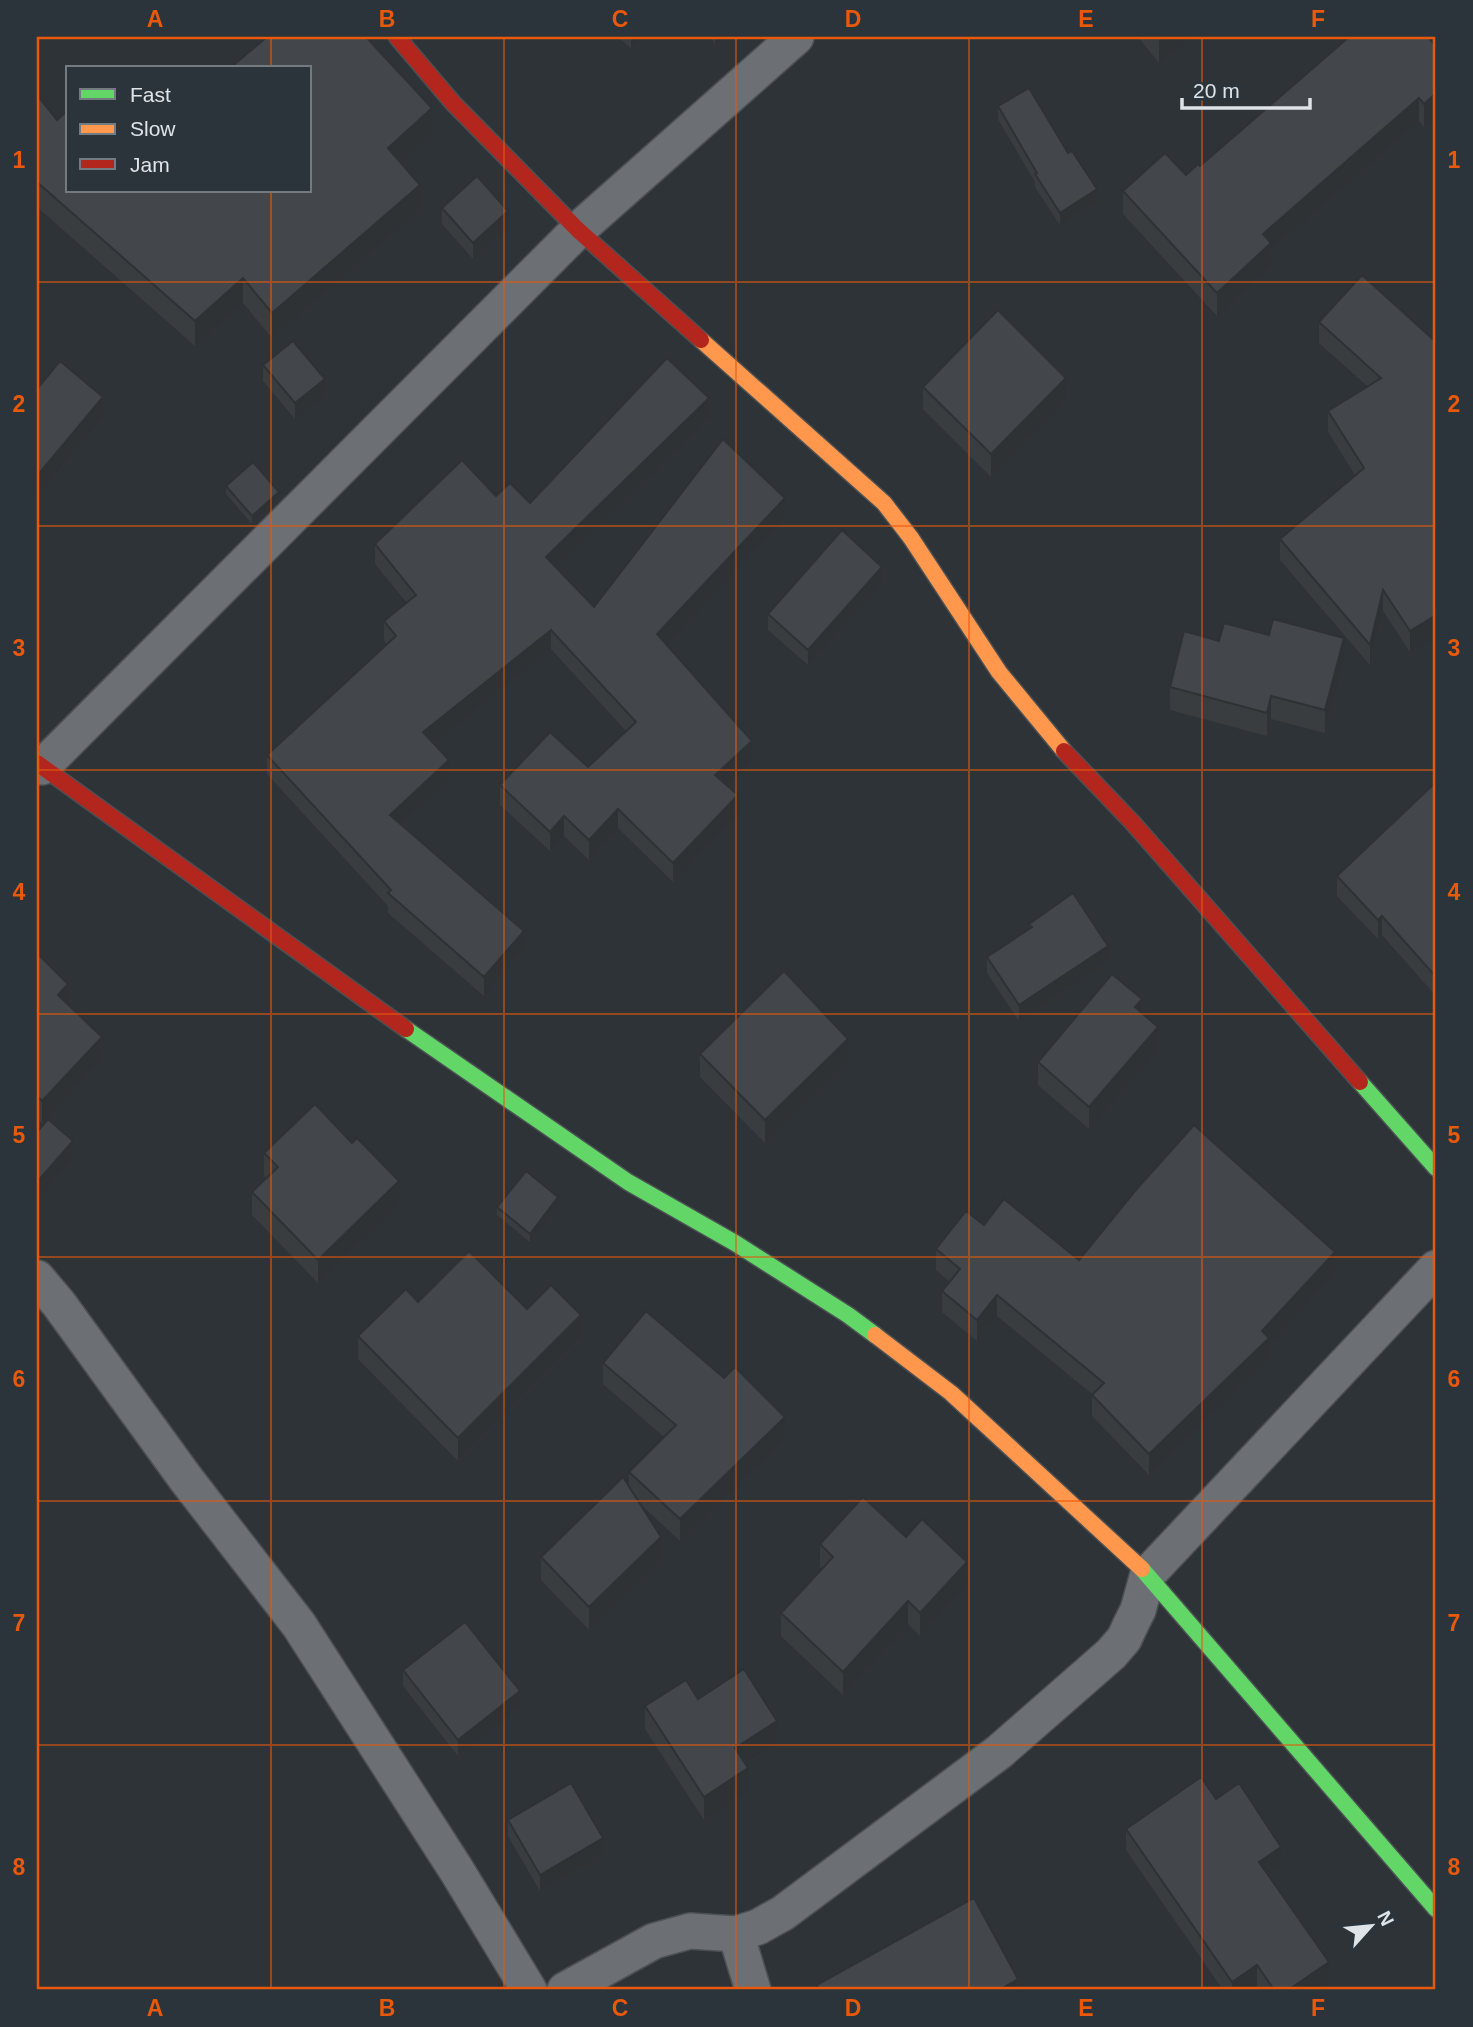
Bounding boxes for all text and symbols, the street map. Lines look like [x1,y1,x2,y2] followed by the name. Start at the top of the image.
[147,6,163,32] text: A
[379,6,395,32] text: B
[612,6,628,32] text: C
[845,6,861,32] text: D
[1078,6,1094,32] text: E
[1311,6,1325,32] text: F
[66,66,312,192] legend
[1182,66,1310,110] scale bar
[1193,79,1240,102] text: 20 m
[130,83,171,106] text: Fast
[130,117,176,140] text: Slow
[13,147,26,173] text: 1
[1448,147,1461,173] text: 1
[130,153,170,176] text: Jam
[13,391,25,417] text: 2
[1448,391,1460,417] text: 2
[13,635,25,661] text: 3
[1448,635,1460,661] text: 3
[13,879,26,905] text: 4
[1448,879,1461,905] text: 4
[13,1122,26,1148] text: 5
[1448,1122,1461,1148] text: 5
[13,1366,25,1392] text: 6
[1448,1366,1460,1392] text: 6
[13,1610,25,1636] text: 7
[1448,1610,1460,1636] text: 7
[13,1854,26,1880] text: 8
[1448,1854,1461,1880] text: 8
[1336,1890,1406,1960] north arrow
[1373,1908,1398,1929] text: N
[147,1995,163,2021] text: A
[379,1995,395,2021] text: B
[612,1995,628,2021] text: C
[845,1995,861,2021] text: D
[1078,1995,1094,2021] text: E
[1311,1995,1325,2021] text: F

